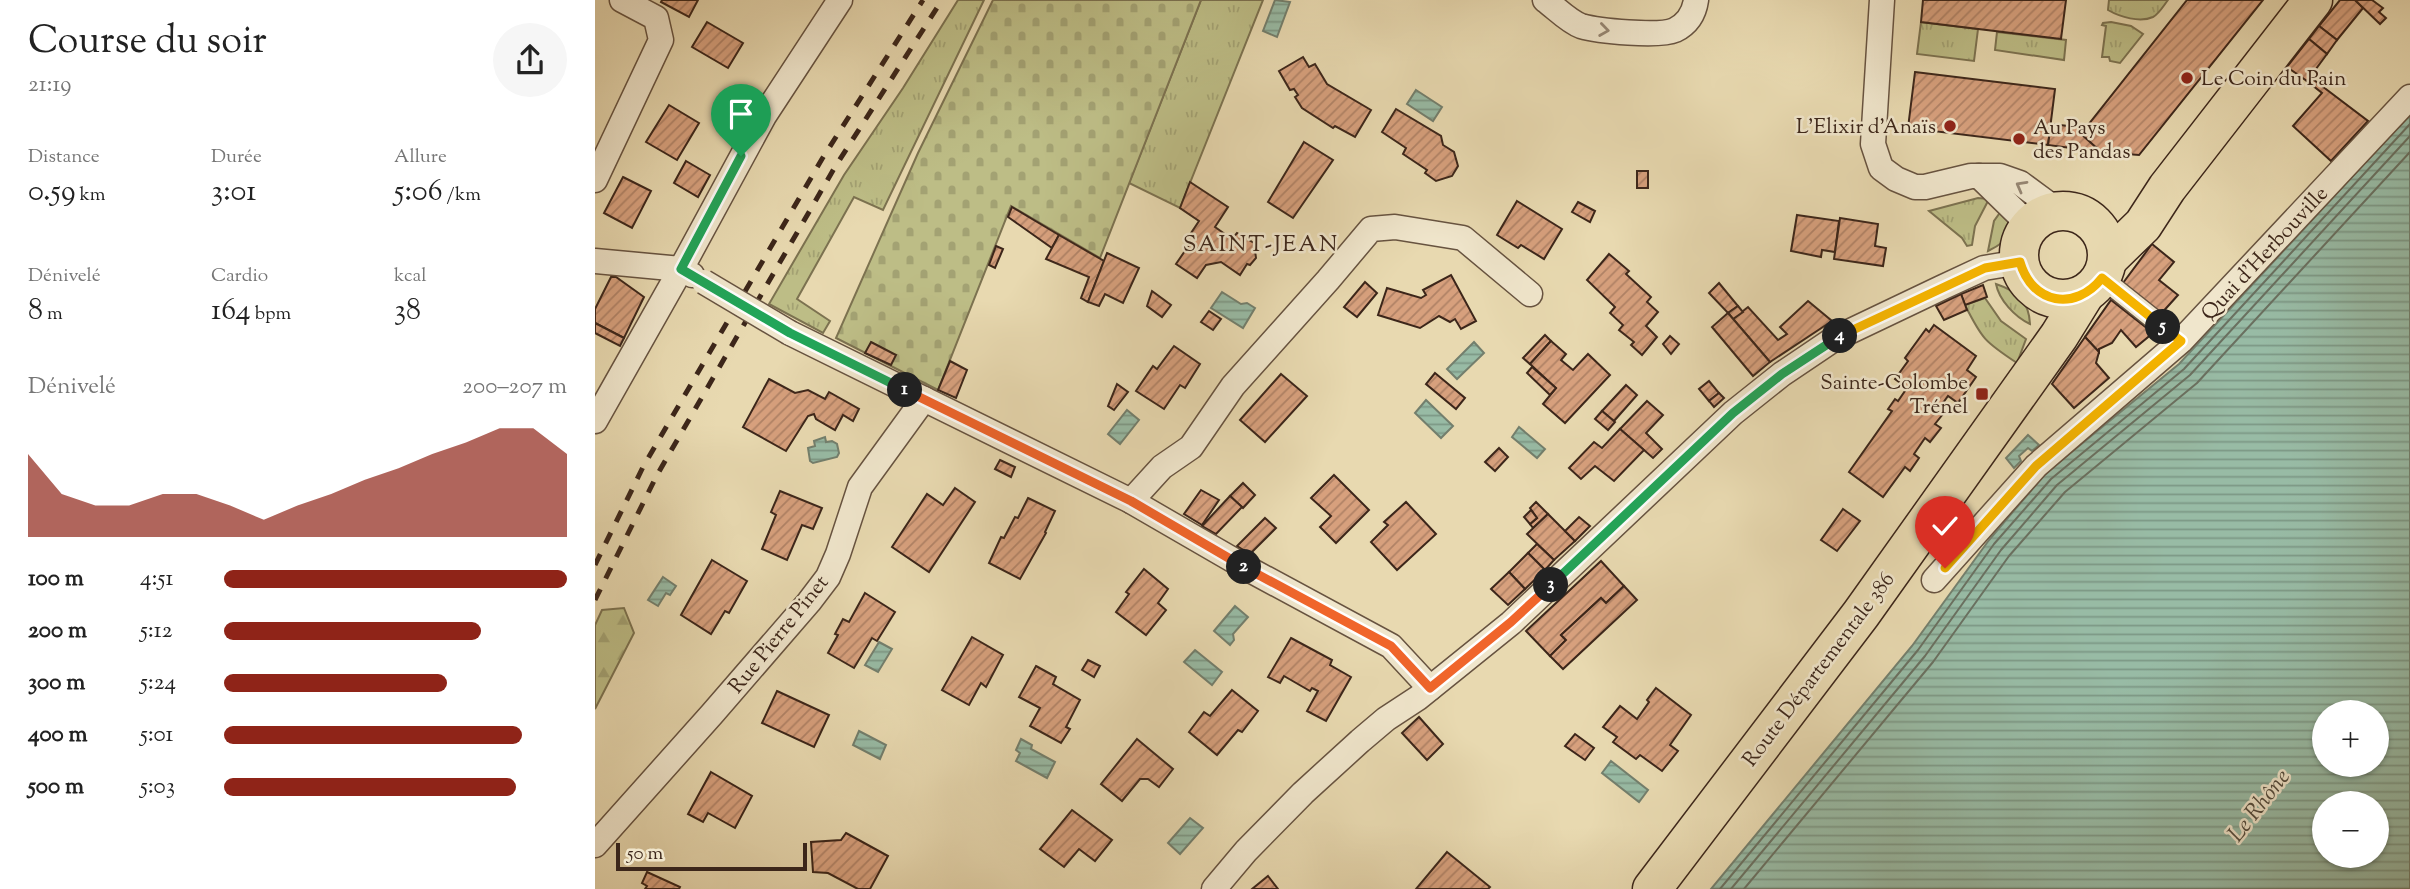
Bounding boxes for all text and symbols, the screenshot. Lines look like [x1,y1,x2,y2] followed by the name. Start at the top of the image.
[28,16,267,70] text: Course du soir
[1599,22,1610,37] one-way arrow
[493,23,567,97] button: share
[2201,65,2346,95] place label: Le Coin du Pain
[28,69,71,102] text: 21:19
[2179,70,2195,86] marker: Le Coin du Pain
[711,84,771,156] pin
[722,95,760,133] icon: arrive
[1796,113,1936,143] place label: L'Elixir d'Anaïs
[2033,114,2130,168] place label: Au Pays des Pandas
[1942,118,1958,134] marker: L'Elixir d'Anaïs
[2011,131,2027,147] marker: Au Pays des Pandas
[28,144,100,171] text: Distance
[211,144,262,171] text: Durée
[394,144,447,171] text: Allure
[28,171,75,214] text: 0.59
[211,171,256,214] text: 3:01
[394,171,443,214] text: 5:06
[2016,180,2029,194] one-way arrow
[2195,180,2336,328] street label: Quai d'Herbouville
[75,182,106,209] text: km
[443,182,481,209] text: /km
[1183,229,1339,262] district label: SAINT-JEAN
[28,263,101,290] text: Dénivelé
[211,263,268,290] text: Cardio
[394,263,427,290] text: kcal
[28,290,43,333] text: 8
[211,290,251,333] text: 164
[394,290,421,333] text: 38
[43,301,63,328] text: m
[251,301,291,328] text: bpm
[2145,310,2181,344] pin: 5
[2159,313,2166,340] text: 5
[1823,318,1857,354] pin: 4
[1835,322,1844,349] text: 4
[1820,369,1968,423] place label: Sainte-Colombe Trénel
[28,371,116,404] text: Dénivelé
[462,371,567,404] text: 200–207 m
[887,372,923,408] pin: 1
[901,376,908,403] text: 1
[1974,386,1990,402] marker: Sainte-Colombe Trénel
[1915,496,1975,568] pin
[1926,507,1964,545] icon: check
[1227,550,1261,584] pin: 2
[1239,553,1248,580] text: 2
[28,563,84,596] text: 100 m
[140,563,173,596] text: 4:51
[1736,567,1903,774] street label: Route Départementale 386
[1534,568,1569,602] pin: 3
[722,570,837,701] street label: Rue Pierre Pinet
[1547,571,1554,598] text: 3
[28,615,87,648] text: 200 m
[140,615,172,648] text: 5:12
[28,667,85,700] text: 300 m
[140,667,176,700] text: 5:24
[2312,700,2389,868] map controls
[2312,700,2389,777] button: +
[28,719,88,752] text: 400 m
[140,719,173,752] text: 5:01
[2221,763,2299,850] water label: Le Rhône
[28,771,84,804] text: 500 m
[140,771,175,804] text: 5:03
[2312,791,2389,868] button: −
[616,840,807,872] scale bar
[627,841,663,868] text: 50 m

